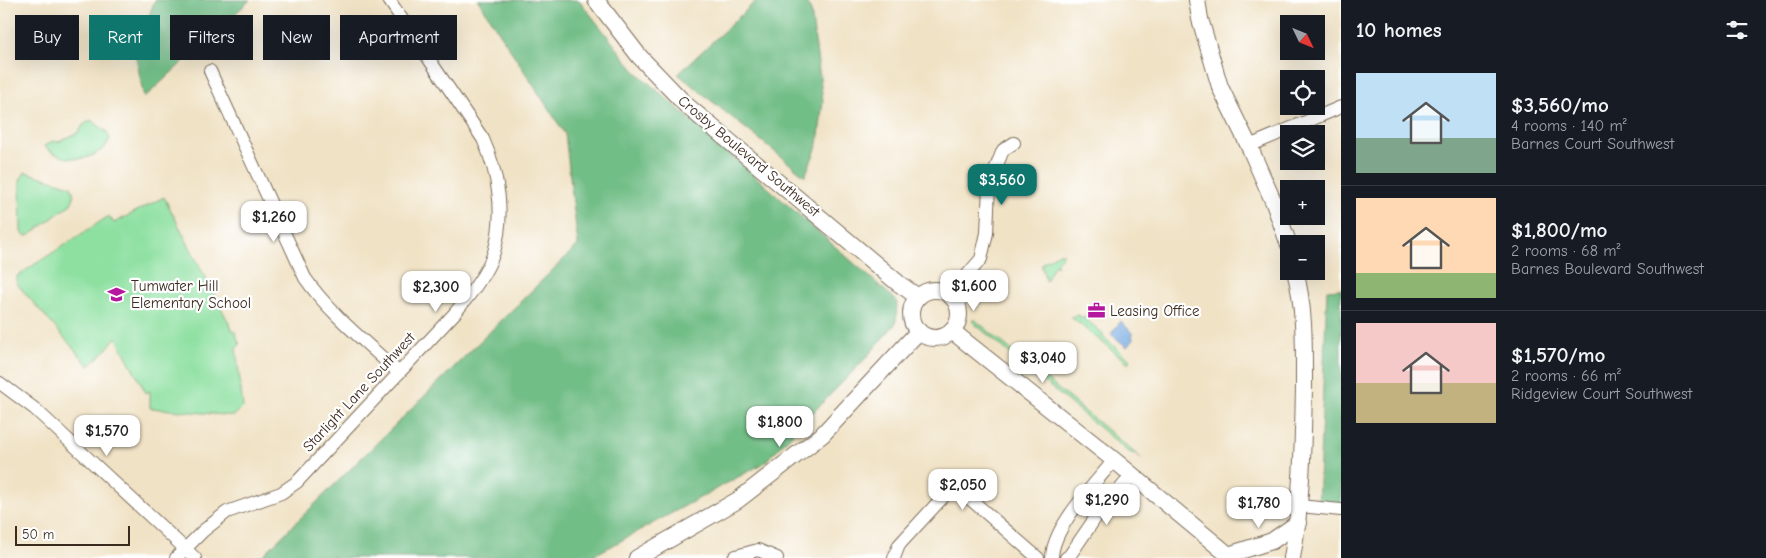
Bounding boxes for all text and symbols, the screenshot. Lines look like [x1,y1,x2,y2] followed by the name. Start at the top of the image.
[15,15,79,60] chip: Buy
[89,15,160,60] chip: Rent
[170,15,253,60] chip: Filters
[263,15,330,60] chip: New
[340,15,457,60] chip: Apartment
[1280,15,1325,60] north arrow
[1280,15,1325,280] map controls
[1723,16,1751,44] icon: filters
[1356,18,1442,42] text: 10 homes
[1280,70,1325,115] button: locate
[674,91,824,221] street label: Crosby Boulevard Southwest
[1396,93,1456,153] icon: home
[1511,93,1609,117] text: $3,560/mo
[1511,117,1627,135] text: 4 rooms · 140 m²
[1280,125,1325,170] button: layers
[1511,135,1674,153] text: Barnes Court Southwest
[961,164,1043,206] pin: $3,560
[979,171,1025,189] text: $3,560
[1280,180,1325,225] button: +
[233,200,315,243] pin: $1,260
[252,208,296,226] text: $1,260
[1396,218,1456,278] icon: home
[1511,218,1607,242] text: $1,800/mo
[1280,235,1325,280] button: −
[1511,242,1621,260] text: 2 rooms · 68 m²
[1511,260,1704,278] text: Barnes Boulevard Southwest
[395,270,477,313] pin: $2,300
[933,270,1015,312] pin: $1,600
[131,277,251,312] place label: Tumwater Hill Elementary School
[951,277,997,295] text: $1,600
[413,278,459,296] text: $2,300
[107,285,127,305] school or university icon: Tumwater Hill Elementary School
[1086,301,1106,321] office icon: Leasing Office
[1110,302,1200,320] place label: Leasing Office
[299,328,419,455] street label: Starlight Lane Southwest
[1002,342,1084,384] pin: $3,040
[1396,343,1456,403] icon: home
[1511,343,1605,367] text: $1,570/mo
[1020,349,1066,367] text: $3,040
[1511,367,1621,385] text: 2 rooms · 66 m²
[1511,385,1692,403] text: Ridgeview Court Southwest
[739,406,821,448] pin: $1,800
[757,413,803,431] text: $1,800
[66,414,148,457] pin: $1,570
[85,422,129,440] text: $1,570
[922,468,1004,511] pin: $2,050
[939,476,987,494] text: $2,050
[1066,484,1148,526] pin: $1,290
[1218,486,1300,529] pin: $1,780
[1085,491,1129,509] text: $1,290
[1237,494,1281,512] text: $1,780
[15,523,130,546] scale bar
[22,526,54,543] text: 50 m

